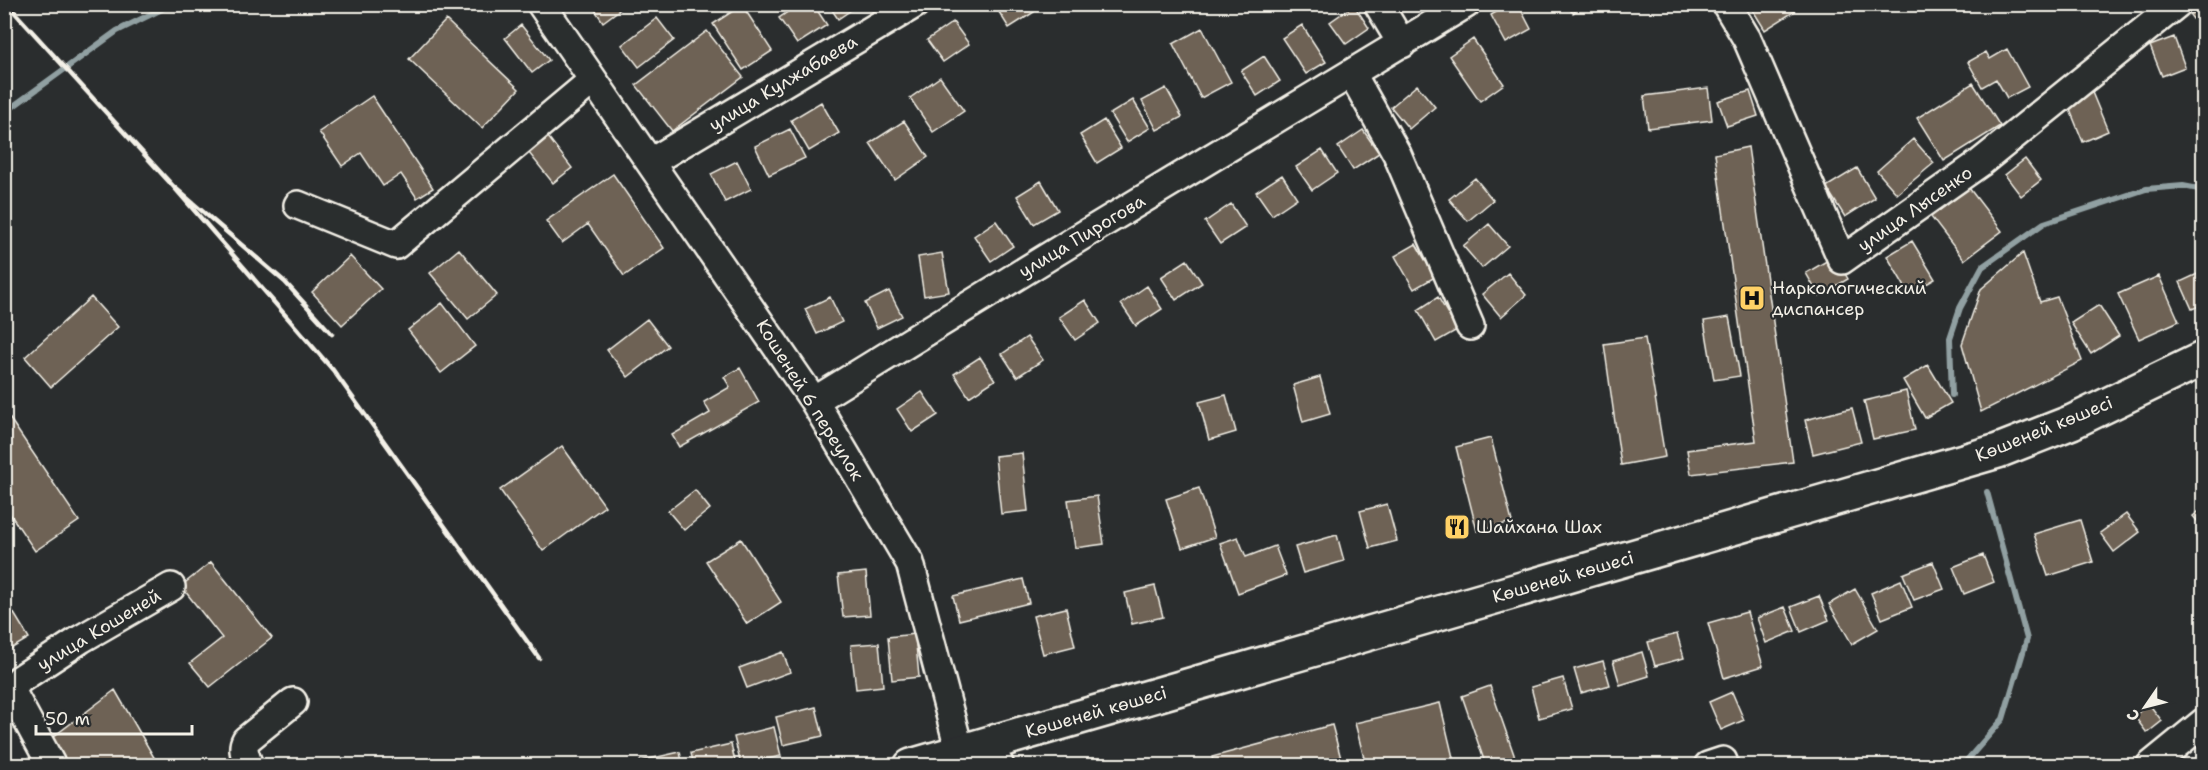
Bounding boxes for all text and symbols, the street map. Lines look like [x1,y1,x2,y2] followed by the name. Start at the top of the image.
[704,29,862,137] street label: улица Кулжабаева
[1853,161,1977,257] street label: улица Лысенко
[1014,189,1150,283] street label: улица Пирогова
[1772,276,1927,321] place label: Наркологический диспансер
[1737,283,1767,313] hospital icon: Наркологический диспансер
[751,315,870,486] street label: Кошеней 6 переулок
[1972,391,2116,467] street label: Көшеней көшесі
[1442,512,1472,542] restaurant icon: Шайхана Шах
[1476,515,1602,539] place label: Шайхана Шах
[1489,545,1637,609] street label: Көшеней көшесі
[33,583,166,676] street label: улица Кошеней
[2115,677,2175,737] north arrow
[1022,680,1170,744] street label: Көшеней көшесі
[36,698,192,736] scale bar
[2122,705,2145,725] text: С
[45,707,90,731] text: 50 m

